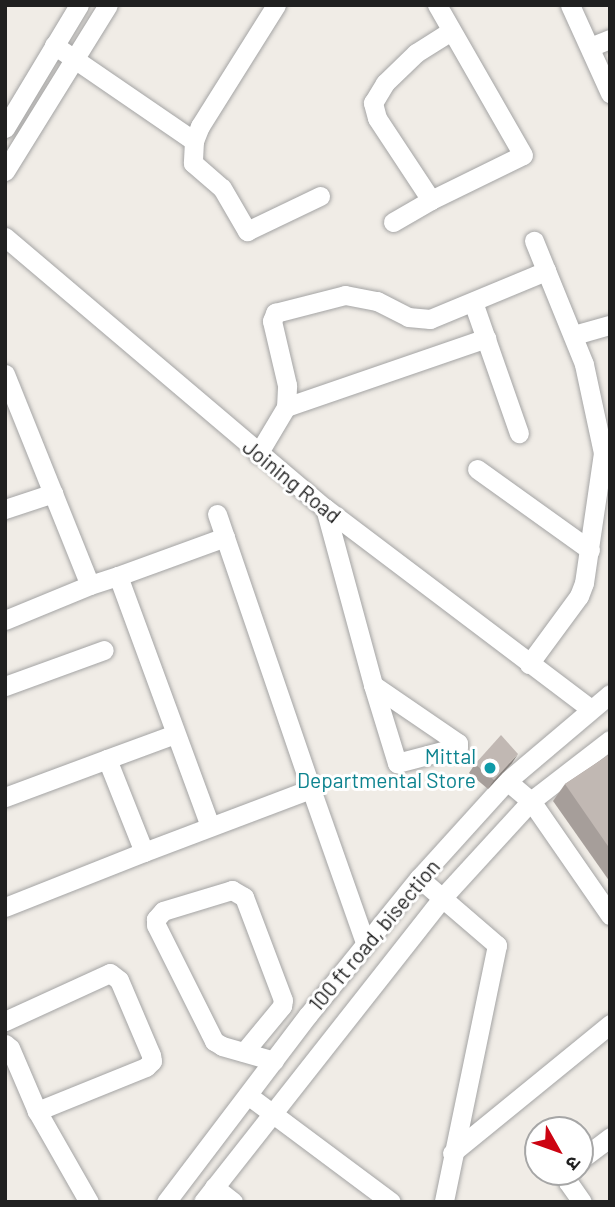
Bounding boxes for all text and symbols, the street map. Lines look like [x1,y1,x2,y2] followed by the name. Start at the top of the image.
[238,434,346,528] street label: Joining Road
[297,743,476,793] place label: Mittal Departmental Store
[482,760,498,776] marker: Mittal Departmental Store
[303,854,445,1016] street label: 100 ft road, bisection
[524,1116,594,1186] north arrow
[562,1152,586,1175] text: उ

